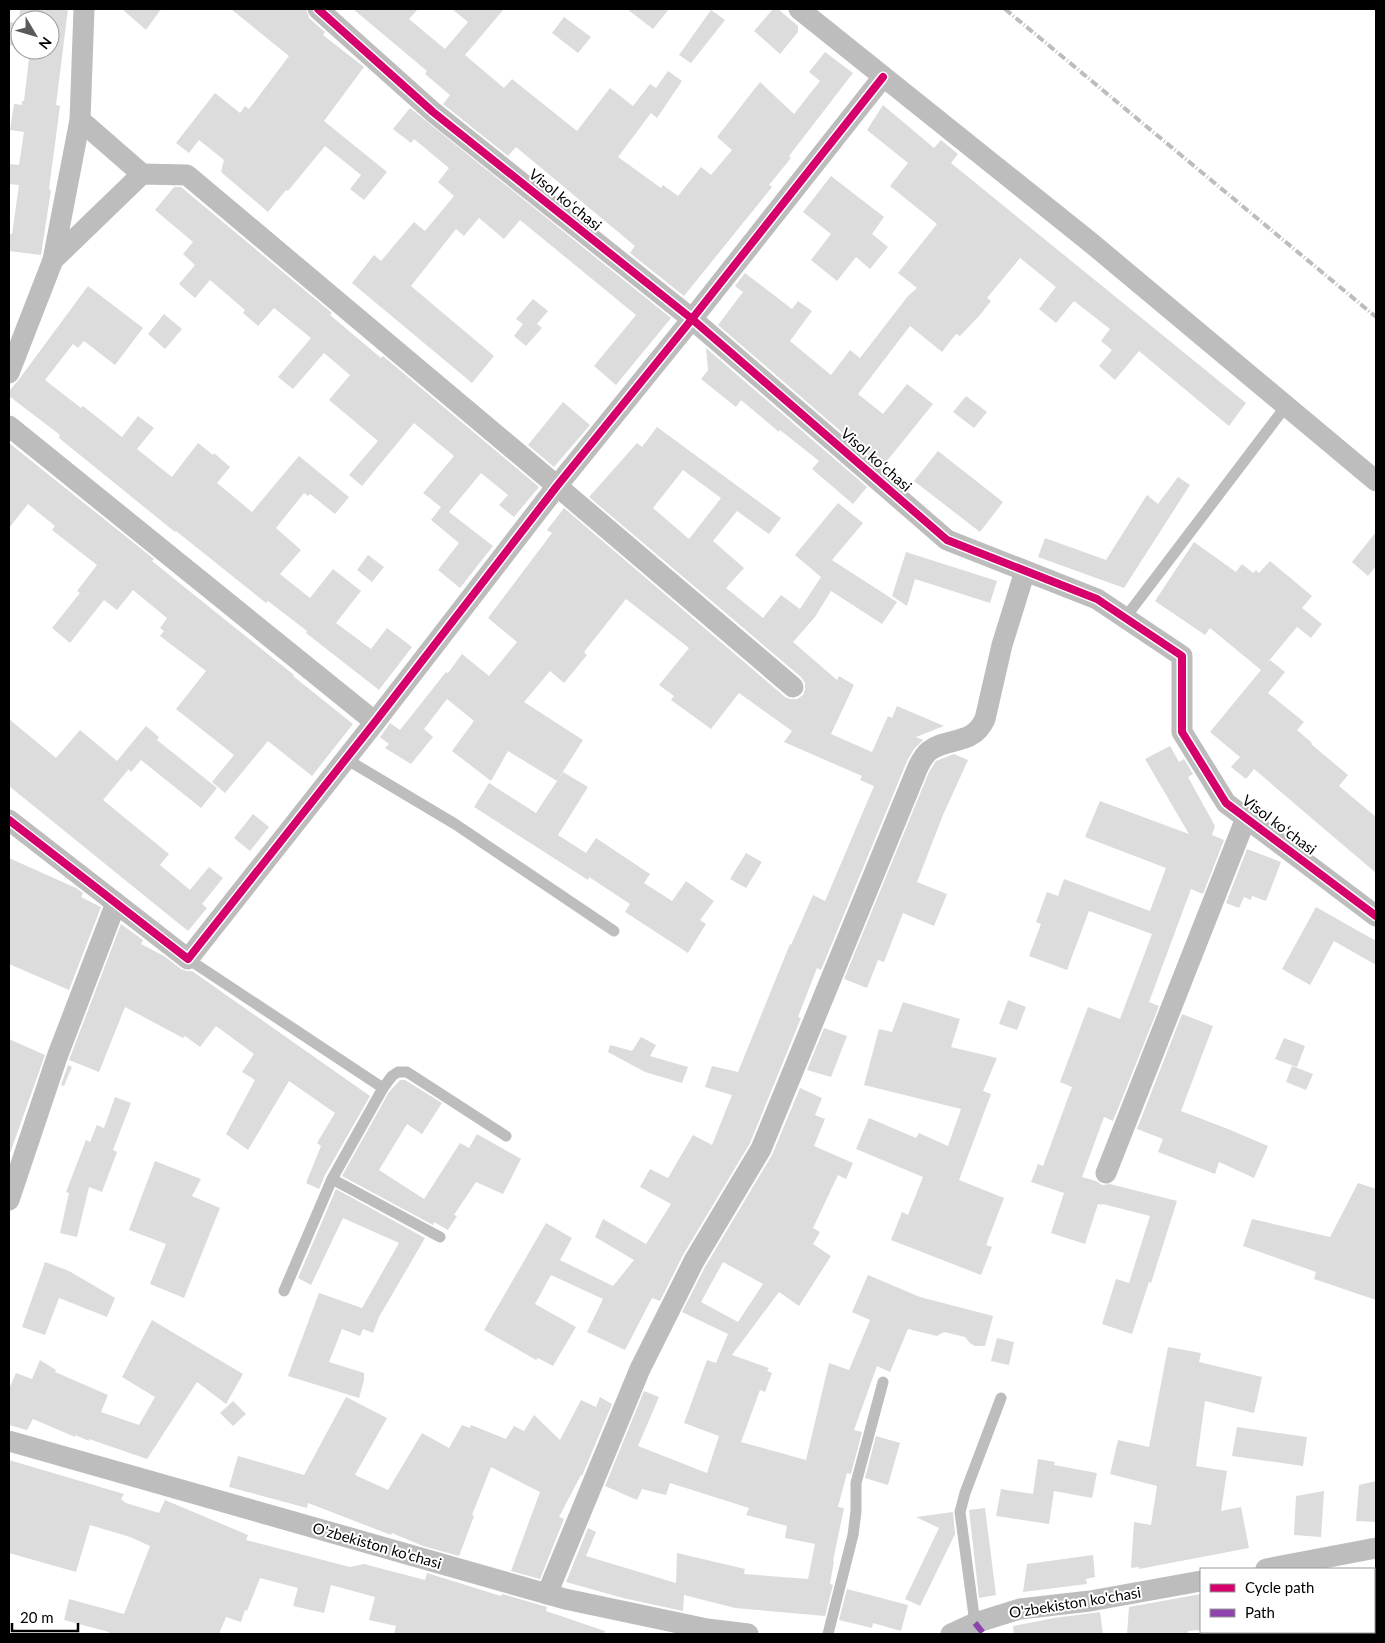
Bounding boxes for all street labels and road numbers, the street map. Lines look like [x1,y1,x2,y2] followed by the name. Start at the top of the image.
[526,165,606,234] street label: Visol koʻchasi
[838,424,916,495] street label: Visol koʻchasi
[1239,791,1320,858] street label: Visol koʻchasi
[311,1518,444,1572] street label: O'zbekiston ko'chasi
[1008,1583,1142,1621] street label: O'zbekiston ko'chasi

